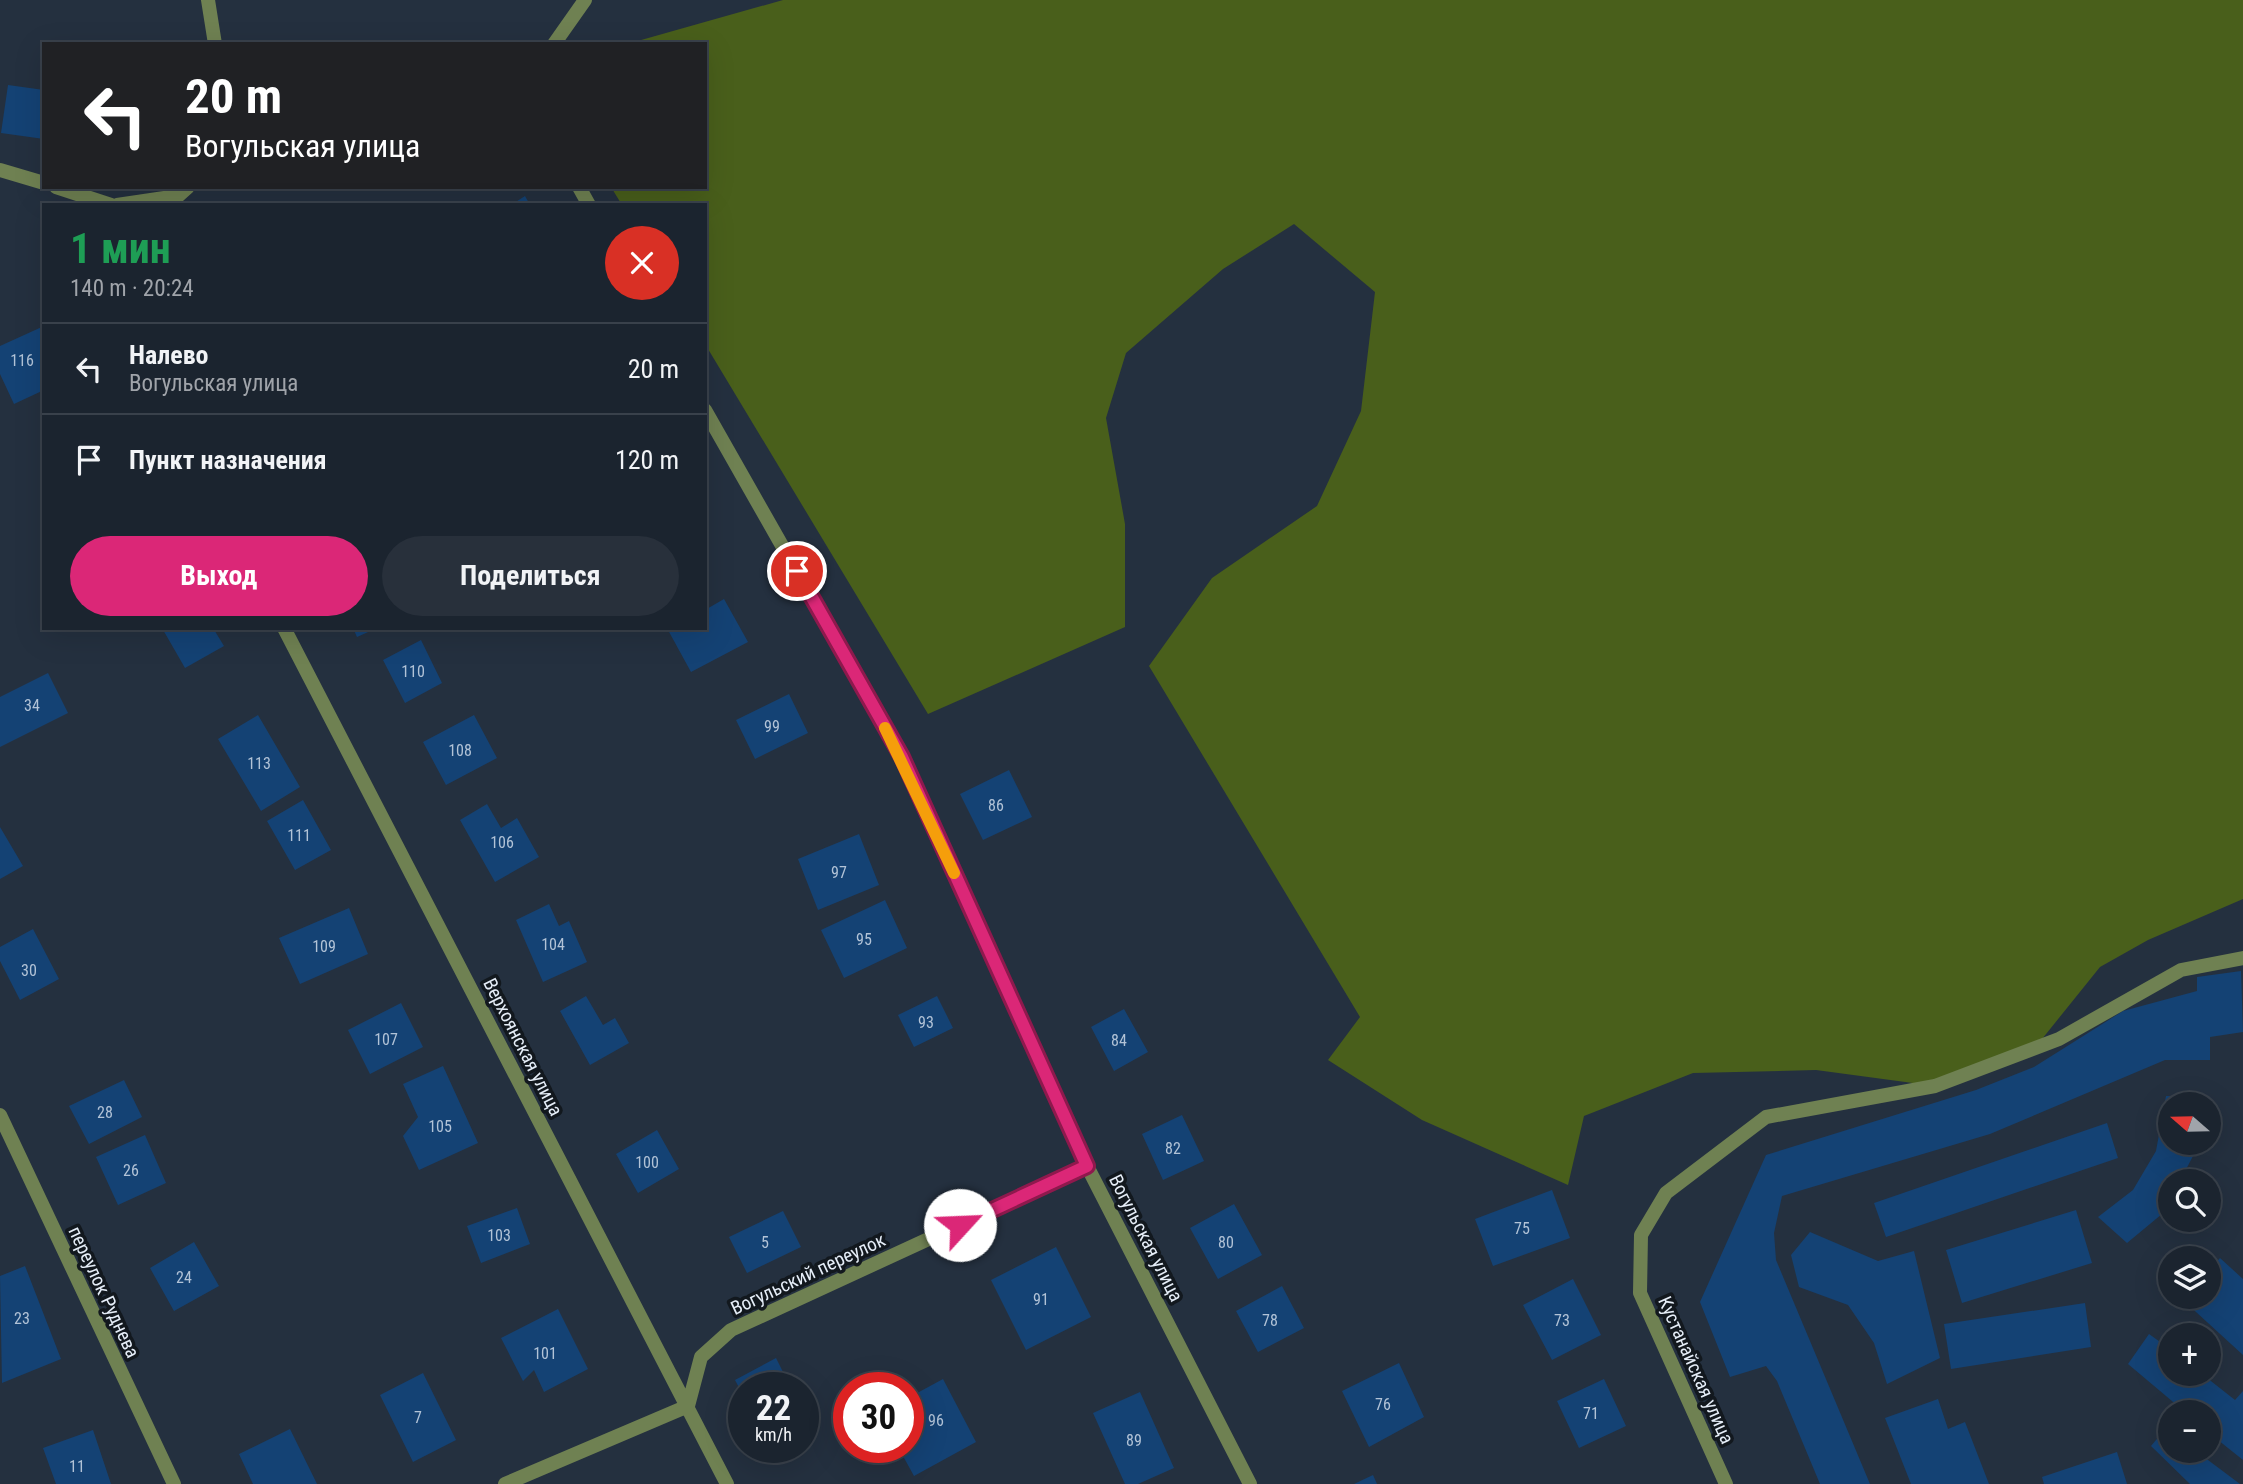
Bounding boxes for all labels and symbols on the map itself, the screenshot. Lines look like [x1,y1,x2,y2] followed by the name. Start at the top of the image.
[10,351,34,370] house number: 116
[767,541,827,601] pin
[401,662,425,681] house number: 110
[24,696,40,715] house number: 34
[764,717,780,736] house number: 99
[448,741,472,760] house number: 108
[247,754,271,773] house number: 113
[988,796,1004,815] house number: 86
[287,826,311,845] house number: 111
[490,833,514,852] house number: 106
[831,863,847,882] house number: 97
[856,930,872,949] house number: 95
[541,935,565,954] house number: 104
[312,937,336,956] house number: 109
[21,961,37,980] house number: 30
[478,974,568,1120] street label: Верхоянская улица
[918,1013,934,1032] house number: 93
[374,1030,398,1049] house number: 107
[1111,1031,1127,1050] house number: 84
[2158,1092,2221,1155] north arrow
[97,1103,113,1122] house number: 28
[428,1117,452,1136] house number: 105
[1165,1139,1181,1158] house number: 82
[635,1153,659,1172] house number: 100
[123,1161,139,1180] house number: 26
[1104,1170,1188,1306] street label: Вогульская улица
[923,1188,997,1262] position arrow
[1514,1219,1530,1238] house number: 75
[63,1223,145,1361] street label: переулок Руднева
[487,1226,511,1245] house number: 103
[727,1228,889,1320] street label: Вогульский переулок
[761,1233,769,1252] house number: 5
[1218,1233,1234,1252] house number: 80
[176,1268,192,1287] house number: 24
[1033,1290,1049,1309] house number: 91
[1653,1293,1739,1447] street label: Кустанайская улица
[14,1309,30,1328] house number: 23
[1262,1311,1278,1330] house number: 78
[1554,1311,1570,1330] house number: 73
[533,1344,557,1363] house number: 101
[833,1372,924,1463] speed limit sign: 30
[1375,1395,1391,1414] house number: 76
[1583,1404,1599,1423] house number: 71
[414,1408,422,1427] house number: 7
[928,1411,944,1430] house number: 96
[1126,1431,1142,1450] house number: 89
[69,1457,85,1476] house number: 11

